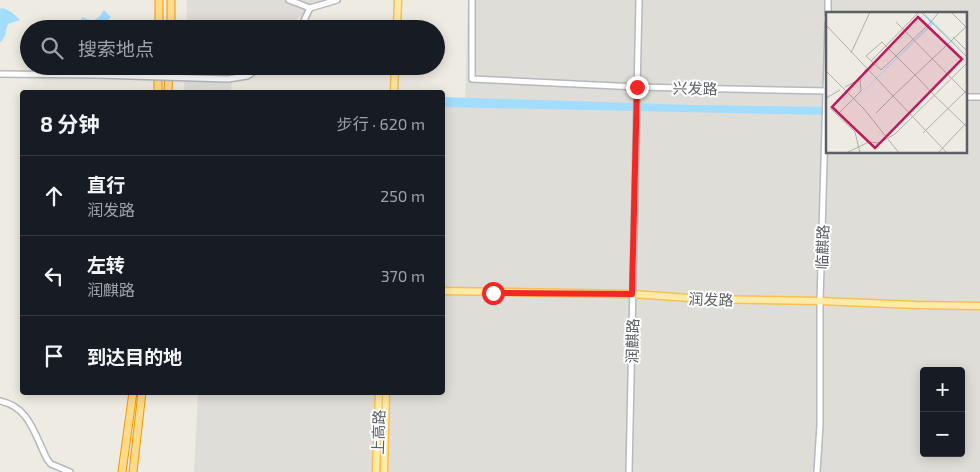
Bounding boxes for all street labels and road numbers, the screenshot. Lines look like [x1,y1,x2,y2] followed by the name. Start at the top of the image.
[672,79,718,97] street label: 兴发路
[812,224,832,270] street label: 临麒路
[688,289,734,309] street label: 润发路
[623,318,641,364] street label: 润麒路
[368,409,388,455] street label: 上高路

